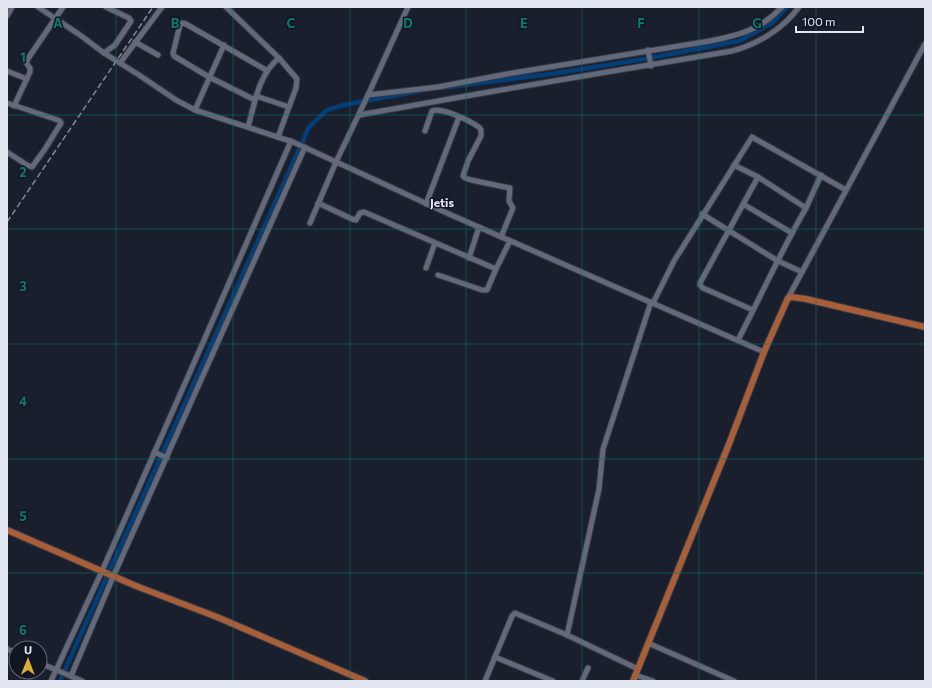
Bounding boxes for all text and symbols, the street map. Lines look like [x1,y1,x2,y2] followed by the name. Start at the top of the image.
[796,8,863,34] scale bar
[802,14,836,28] text: 100 m
[53,15,63,31] text: A
[171,15,180,31] text: B
[287,15,296,31] text: C
[403,15,413,31] text: D
[520,15,528,31] text: E
[637,15,645,31] text: F
[752,15,762,31] text: G
[20,49,26,65] text: 1
[19,164,27,180] text: 2
[430,195,454,210] district label: Jetis
[19,278,27,294] text: 3
[19,393,27,409] text: 4
[19,508,27,524] text: 5
[19,622,27,638] text: 6
[8,640,48,680] north arrow
[24,643,32,656] text: U

